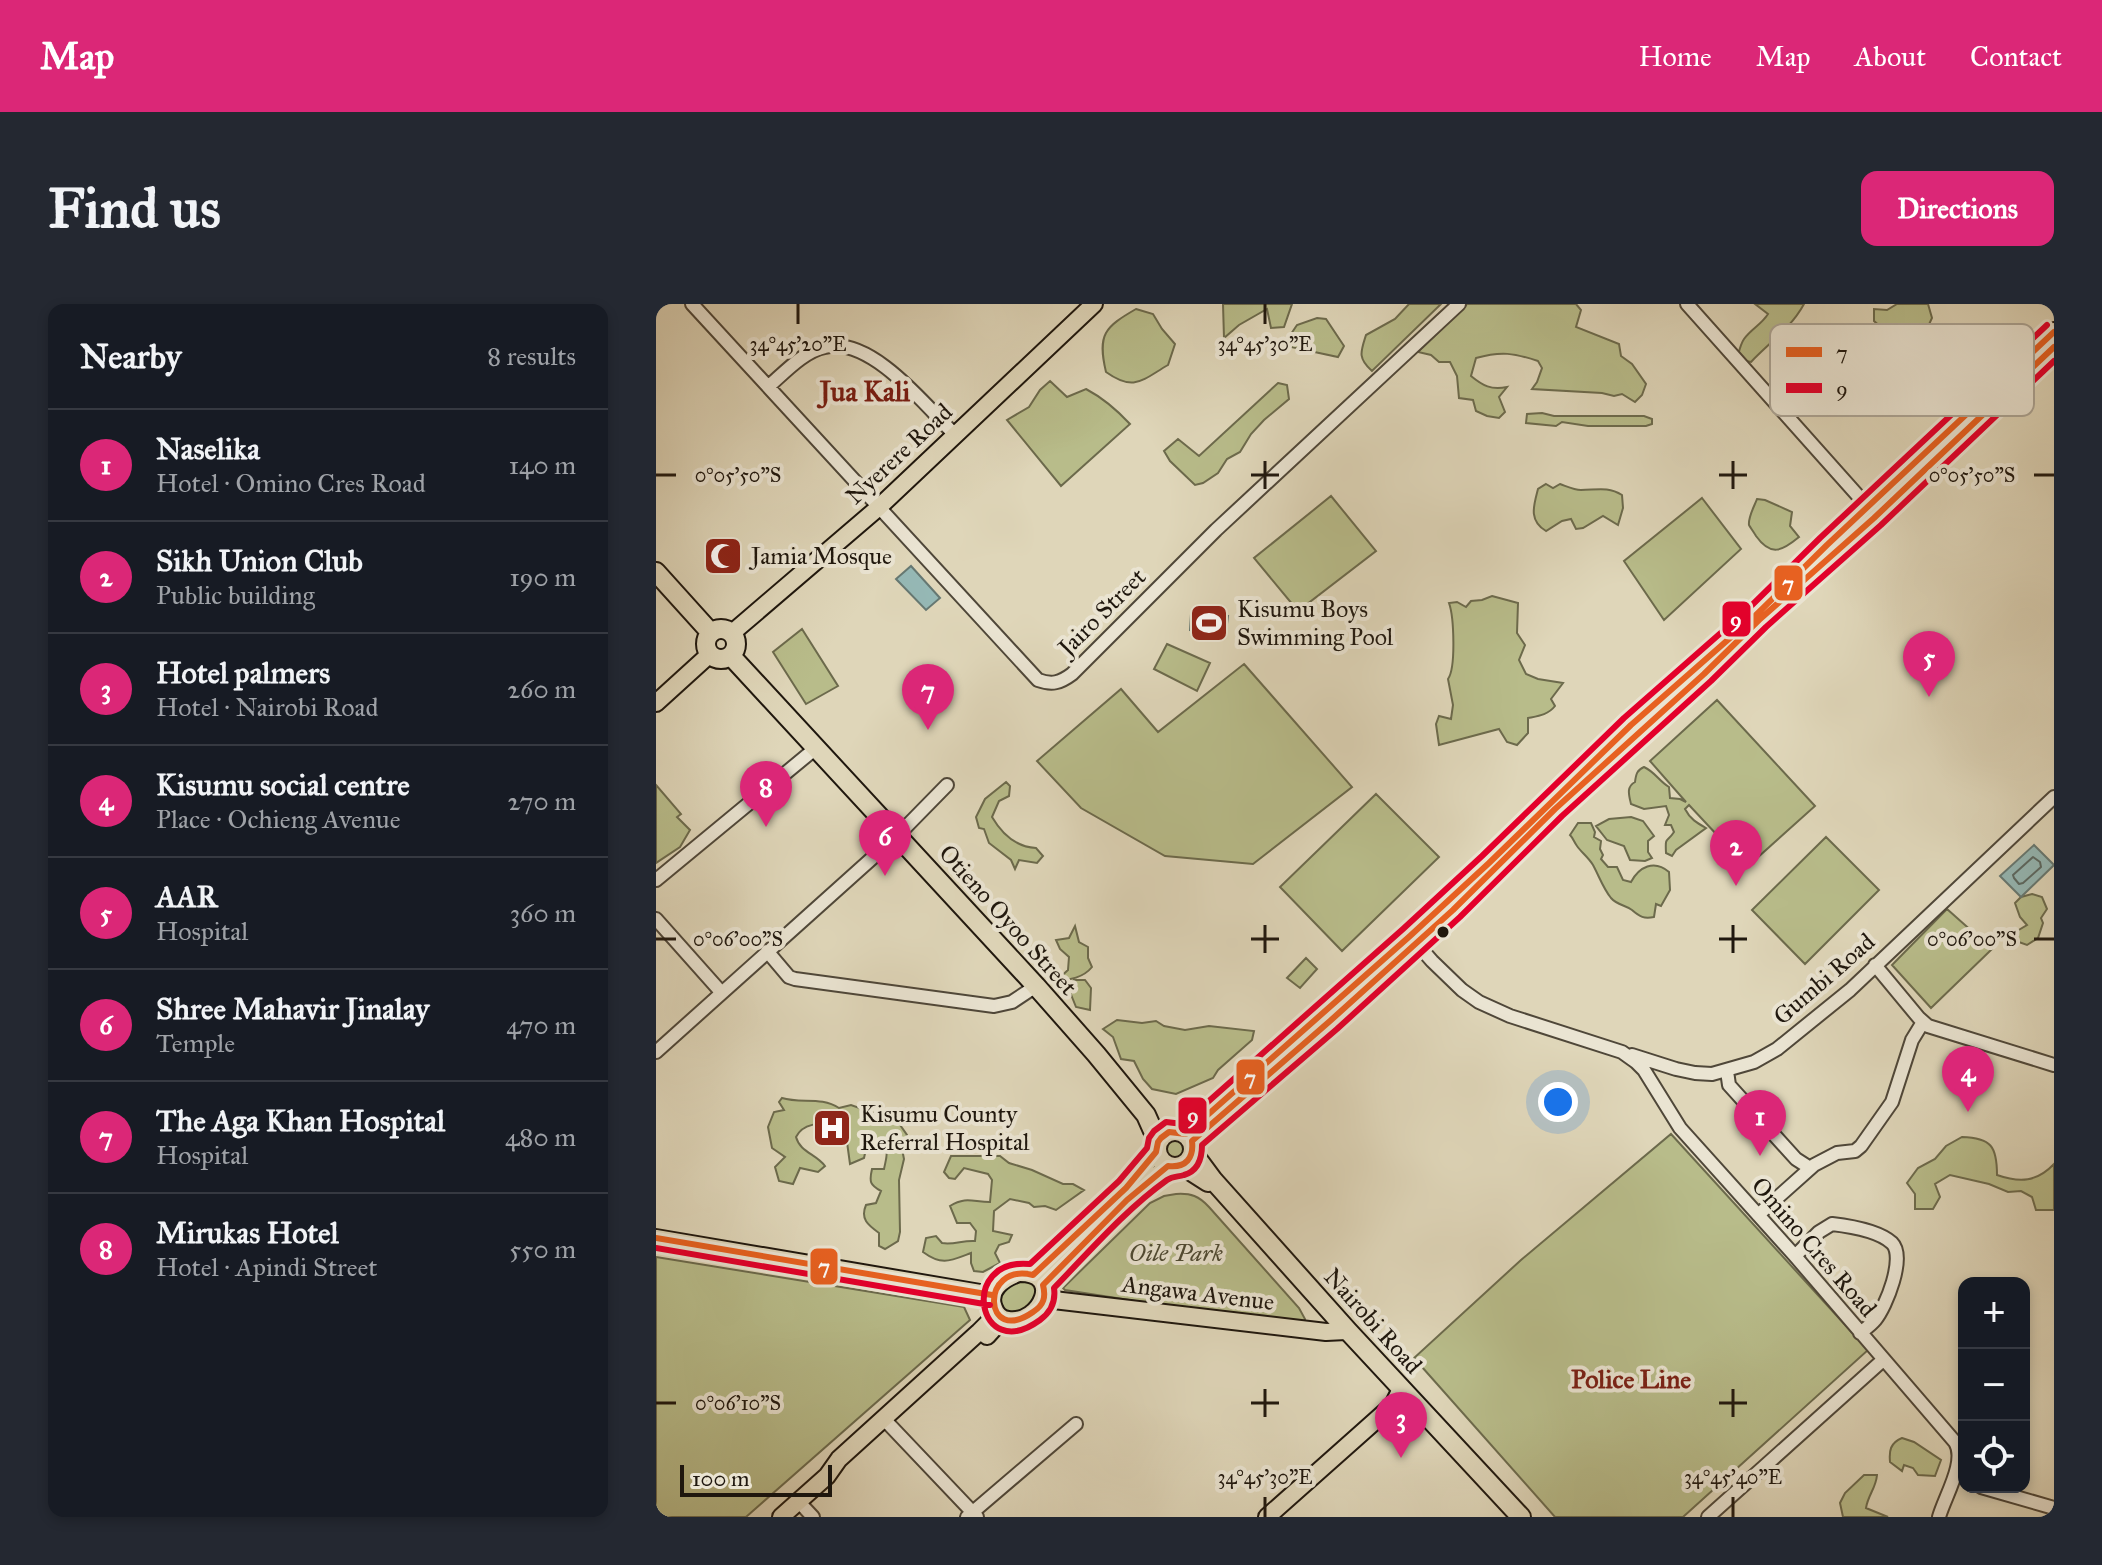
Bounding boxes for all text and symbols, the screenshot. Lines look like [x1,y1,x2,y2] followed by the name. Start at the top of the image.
[40,33,114,79] text: Map
[1639,39,1712,74] text: Home
[1756,39,1810,74] text: Map
[1854,39,1926,74] text: About
[1970,39,2062,74] text: Contact
[1861,171,2054,246] button: Directions
[48,174,221,242] text: Find us
[1770,324,2034,416] legend
[750,332,846,356] text: 34°45'20"E
[1217,332,1313,356] text: 34°45'30"E
[80,336,182,377] text: Nearby
[1836,339,1848,366] text: 7
[487,340,576,372] text: 8 results
[816,374,911,409] district label: Jua Kali
[1836,375,1848,402] text: 9
[839,397,959,511] street label: Nyerere Road
[156,431,260,467] text: Naselika
[101,449,111,481] text: 1
[509,449,576,481] text: 140 m
[695,463,781,487] text: 0°05'50"S
[1929,463,2015,487] text: 0°05'50"S
[156,467,426,499] text: Hotel · Omino Cres Road
[702,535,744,577] mosque icon: Jamia Mosque
[748,541,892,571] place label: Jamia Mosque
[156,543,363,579] text: Sikh Union Club
[100,561,112,593] text: 2
[509,561,576,593] text: 190 m
[1050,562,1152,664] street label: Jairo Street
[1773,564,1804,602] line badge: 7
[1782,570,1794,597] text: 7
[156,579,315,611] text: Public building
[1237,594,1394,652] place label: Kisumu Boys Swimming Pool
[1721,600,1752,638] line badge: 9
[1188,602,1230,644] sports icon: Kisumu Boys Swimming Pool
[1730,606,1742,633] text: 9
[1903,631,1955,697] pin: 5
[156,655,330,691] text: Hotel palmers
[902,664,954,730] pin: 7
[101,673,111,705] text: 3
[507,673,576,705] text: 260 m
[156,691,379,723] text: Hotel · Nairobi Road
[740,761,792,827] pin: 8
[156,767,410,803] text: Kisumu social centre
[99,785,113,817] text: 4
[507,785,576,817] text: 270 m
[156,803,401,835] text: Place · Ochieng Avenue
[859,810,911,876] pin: 6
[1710,820,1762,886] pin: 2
[932,838,1084,1002] street label: Otieno Oyoo Street
[156,879,218,915] text: AAR
[100,897,112,929] text: 5
[510,897,576,929] text: 360 m
[156,915,248,947] text: Hospital
[1435,924,1451,940] unlabelled marker
[693,927,783,951] text: 0°06'00"S
[1767,927,1881,1031] street label: Gumbi Road
[1927,927,2017,951] text: 0°06'00"S
[156,991,429,1027] text: Shree Mahavir Jinalay
[99,1009,113,1041] text: 6
[506,1009,576,1041] text: 470 m
[156,1027,235,1059] text: Temple
[1942,1046,1994,1112] pin: 4
[1235,1058,1266,1096] line badge: 7
[1244,1064,1256,1091] text: 7
[1538,1082,1578,1122] your location
[1734,1090,1786,1156] pin: 1
[1177,1096,1208,1135] line badge: 9
[860,1099,1030,1157] place label: Kisumu County Referral Hospital
[1187,1102,1199,1129] text: 9
[156,1103,445,1139] text: The Aga Khan Hospital
[811,1107,853,1149] hospital icon: Kisumu County Referral Hospital
[99,1121,113,1153] text: 7
[505,1121,576,1153] text: 480 m
[156,1139,248,1171] text: Hospital
[1745,1171,1883,1323] street label: Omino Cres Road
[156,1215,339,1251] text: Mirukas Hotel
[99,1233,113,1265] text: 8
[509,1233,576,1265] text: 550 m
[1129,1238,1223,1268] park label: Oile Park
[809,1247,839,1286] line badge: 7
[156,1251,378,1283] text: Hotel · Apindi Street
[818,1253,830,1280] text: 7
[1318,1262,1428,1380] street label: Nairobi Road
[1119,1269,1276,1317] street label: Angawa Avenue
[1958,1277,2030,1493] map controls
[1958,1277,2030,1349] button: +
[1958,1349,2030,1421] button: −
[1571,1363,1691,1395] district label: Police Line
[695,1391,781,1415] text: 0°06'10"S
[1375,1392,1427,1458] pin: 3
[1958,1421,2030,1493] button: locate
[680,1461,832,1497] scale bar
[692,1465,749,1492] text: 100 m
[1217,1465,1313,1489] text: 34°45'30"E
[1684,1465,1782,1489] text: 34°45'40"E

